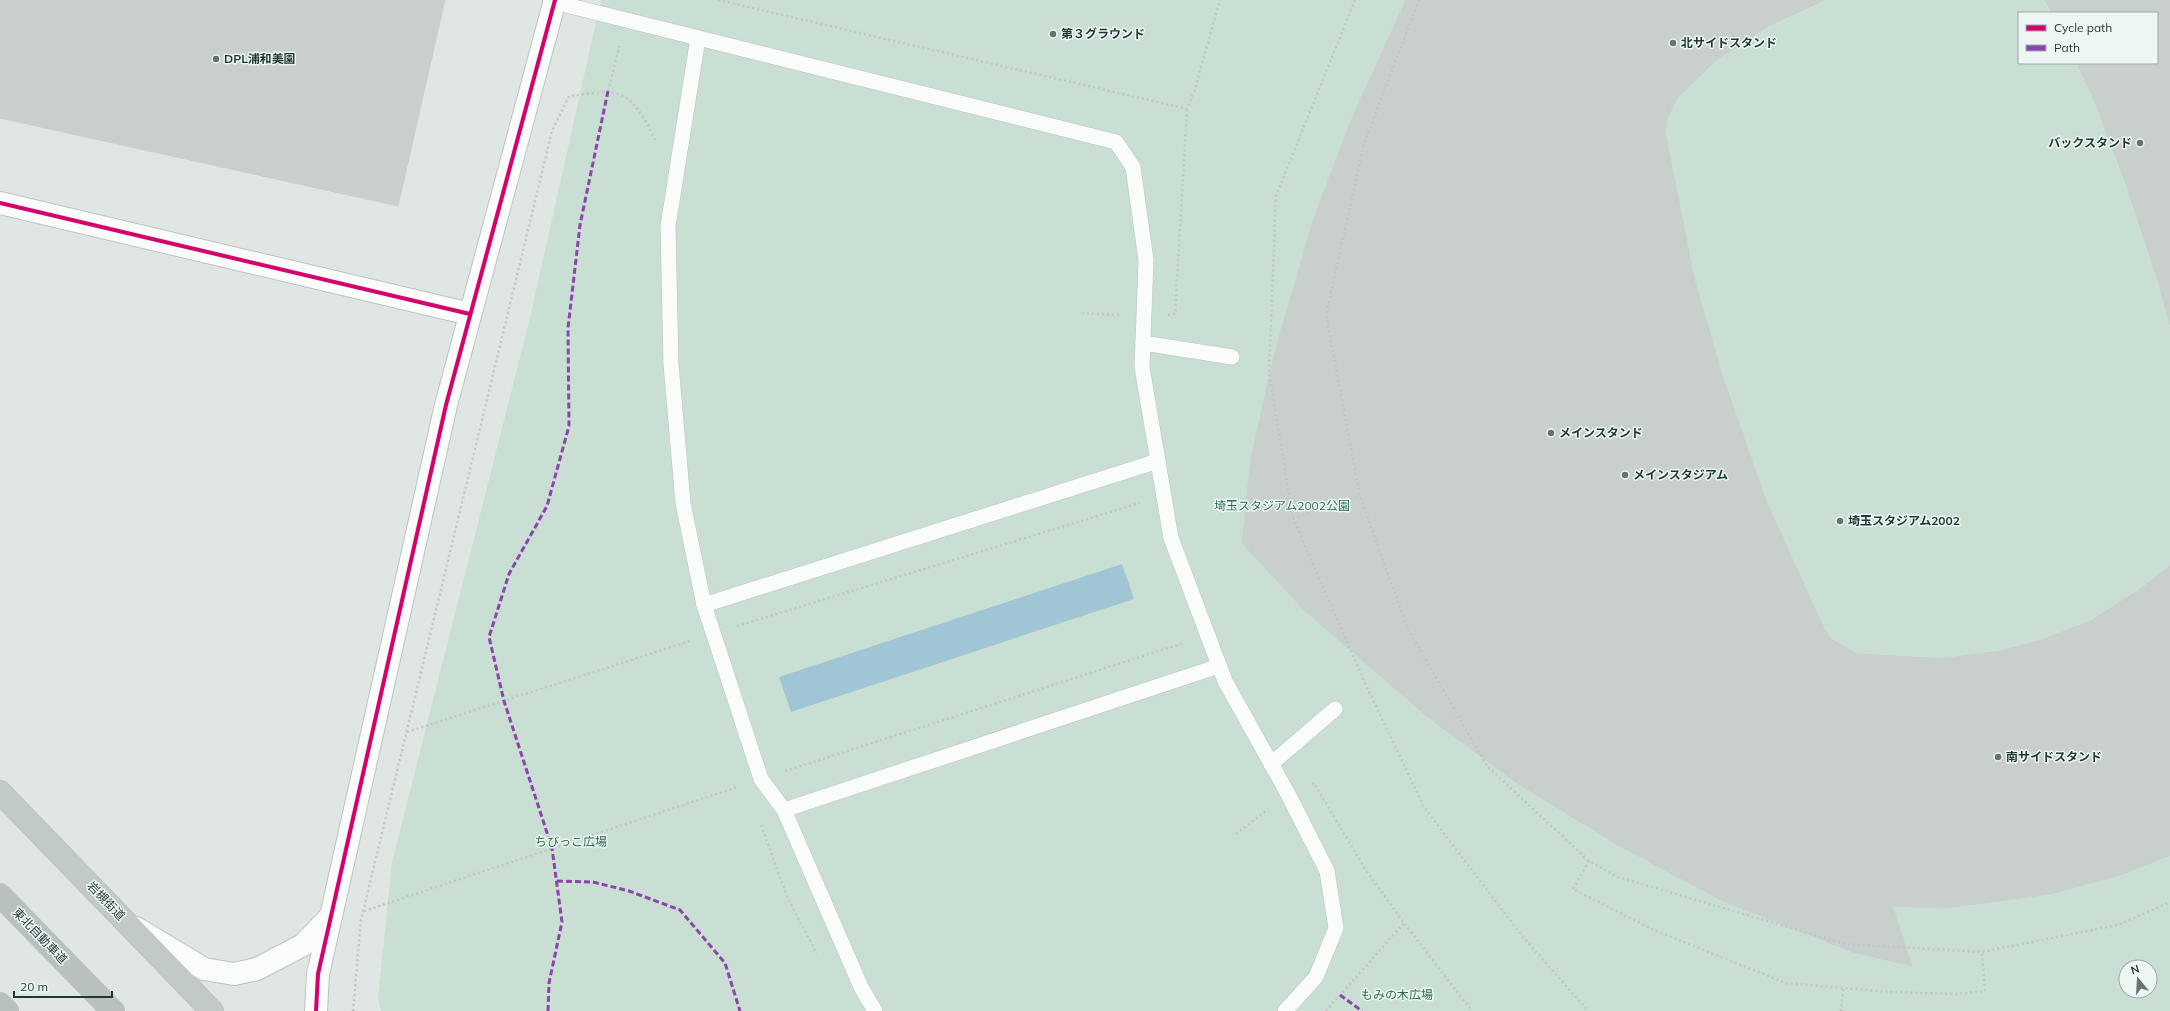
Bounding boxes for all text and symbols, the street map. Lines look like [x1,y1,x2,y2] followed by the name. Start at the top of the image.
[2018,12,2158,64] legend
[2054,20,2112,35] text: Cycle path
[1061,26,1145,41] place label: 第３グラウンド
[1048,29,1058,39] marker: 第３グラウンド
[1681,35,1777,50] place label: 北サイドスタンド
[1668,38,1678,48] marker: 北サイドスタンド
[2054,40,2080,55] text: Path
[224,51,296,66] place label: DPL浦和美園
[211,54,221,64] marker: DPL浦和美園
[2048,135,2132,150] place label: バックスタンド
[2135,138,2145,148] marker: バックスタンド
[1559,425,1643,440] place label: メインスタンド
[1546,428,1556,438] marker: メインスタンド
[1633,467,1728,482] place label: メインスタジアム
[1620,470,1630,480] marker: メインスタジアム
[1214,498,1350,513] park label: 埼玉スタジアム2002公園
[1848,513,1960,528] place label: 埼玉スタジアム2002
[1835,516,1845,526] marker: 埼玉スタジアム2002
[2006,749,2102,764] place label: 南サイドスタンド
[1993,752,2003,762] marker: 南サイドスタンド
[535,834,607,849] park label: ちびっこ広場
[84,878,128,923] street label: 岩槻街道
[10,905,71,967] street label: 東北自動車道
[2118,959,2158,999] north arrow
[2129,962,2141,977] text: N
[14,973,112,999] scale bar
[20,979,48,994] text: 20 m
[1361,987,1433,1002] park label: もみの木広場

